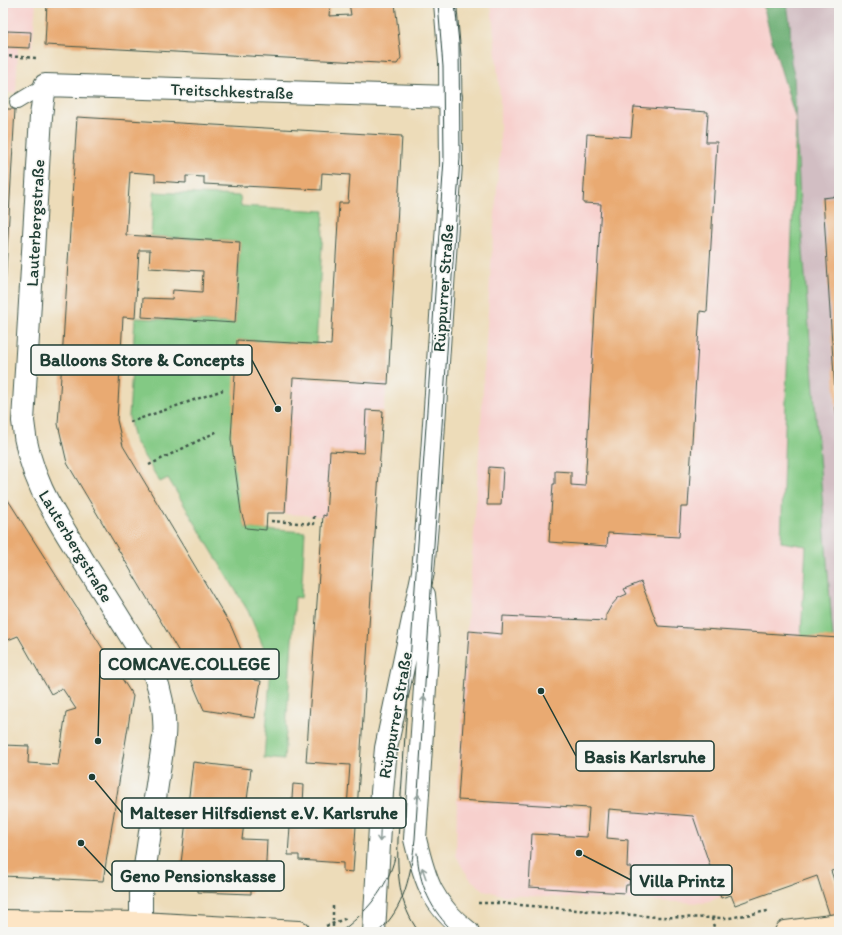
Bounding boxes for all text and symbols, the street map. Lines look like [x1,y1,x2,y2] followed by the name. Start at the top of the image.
[170,79,294,103] street label: Treitschkestraße
[22,159,48,287] street label: Lauterbergstraße
[429,223,457,353] street label: Rüppurrer Straße
[31,345,252,375] callout: Balloons Store & Concepts
[39,349,245,371] text: Balloons Store & Concepts
[35,486,117,606] street label: Lauterbergstraße
[100,649,279,679] callout: COMCAVE.COLLEGE
[374,650,416,780] street label: Rüppurrer Straße
[108,653,270,675] text: COMCAVE.COLLEGE
[420,696,427,709] one-way arrow
[576,741,714,771] callout: Basis Karlsruhe
[584,746,706,768] text: Basis Karlsruhe
[414,794,421,807] one-way arrow
[122,798,406,828] callout: Malteser Hilfsdienst e.V. Karlsruhe
[130,802,399,824] text: Malteser Hilfsdienst e.V. Karlsruhe
[376,829,383,842] one-way arrow
[112,861,284,891] callout: Geno Pensionskasse
[120,865,277,887] text: Geno Pensionskasse
[631,865,732,895] callout: Villa Printz
[419,867,427,879] one-way arrow
[639,870,725,892] text: Villa Printz

